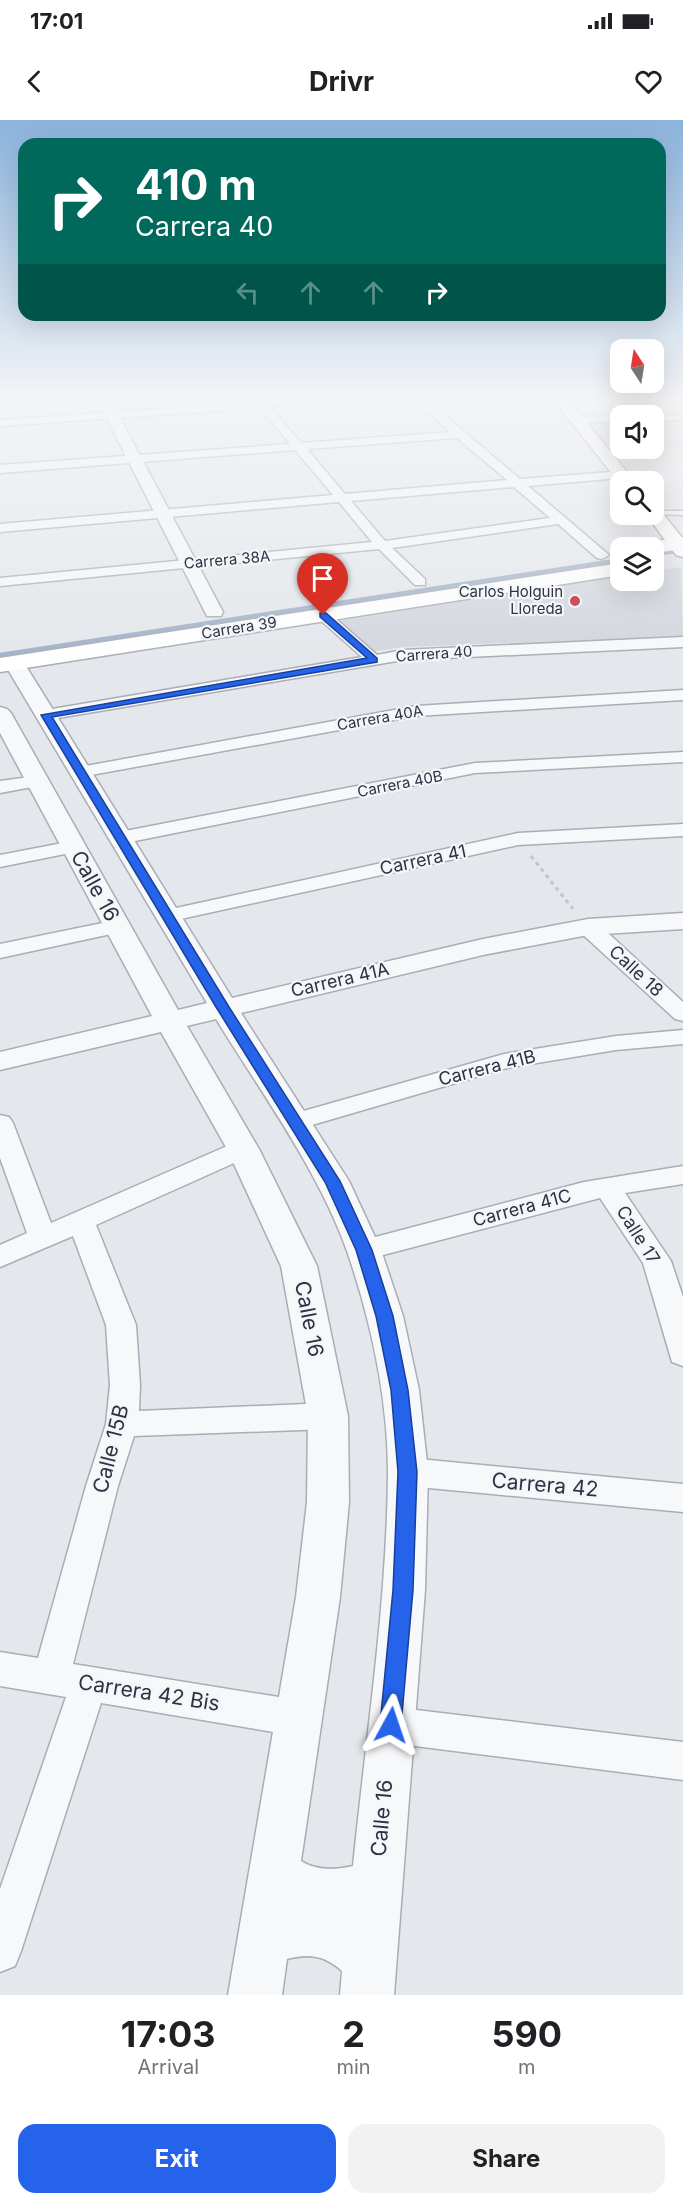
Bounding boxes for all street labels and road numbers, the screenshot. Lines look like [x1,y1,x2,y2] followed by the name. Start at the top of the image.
[183,546,271,573] street label: Carrera 38A
[200,612,278,643] street label: Carrera 39
[395,641,473,666] street label: Carrera 40
[335,701,425,734] street label: Carrera 40A
[356,766,444,801] street label: Carrera 40B
[378,840,468,879] street label: Carrera 41
[66,846,125,926] street label: Calle 16
[605,940,668,1001] street label: Calle 18
[289,958,391,1001] street label: Carrera 41A
[436,1045,538,1090] street label: Carrera 41B
[470,1184,573,1231] street label: Carrera 41C
[612,1202,665,1268] street label: Calle 17
[290,1279,329,1359] street label: Calle 16
[87,1402,134,1496] street label: Calle 15B
[491,1467,600,1502] street label: Carrera 42
[77,1669,222,1716] street label: Carrera 42 Bis
[366,1778,397,1857] street label: Calle 16

